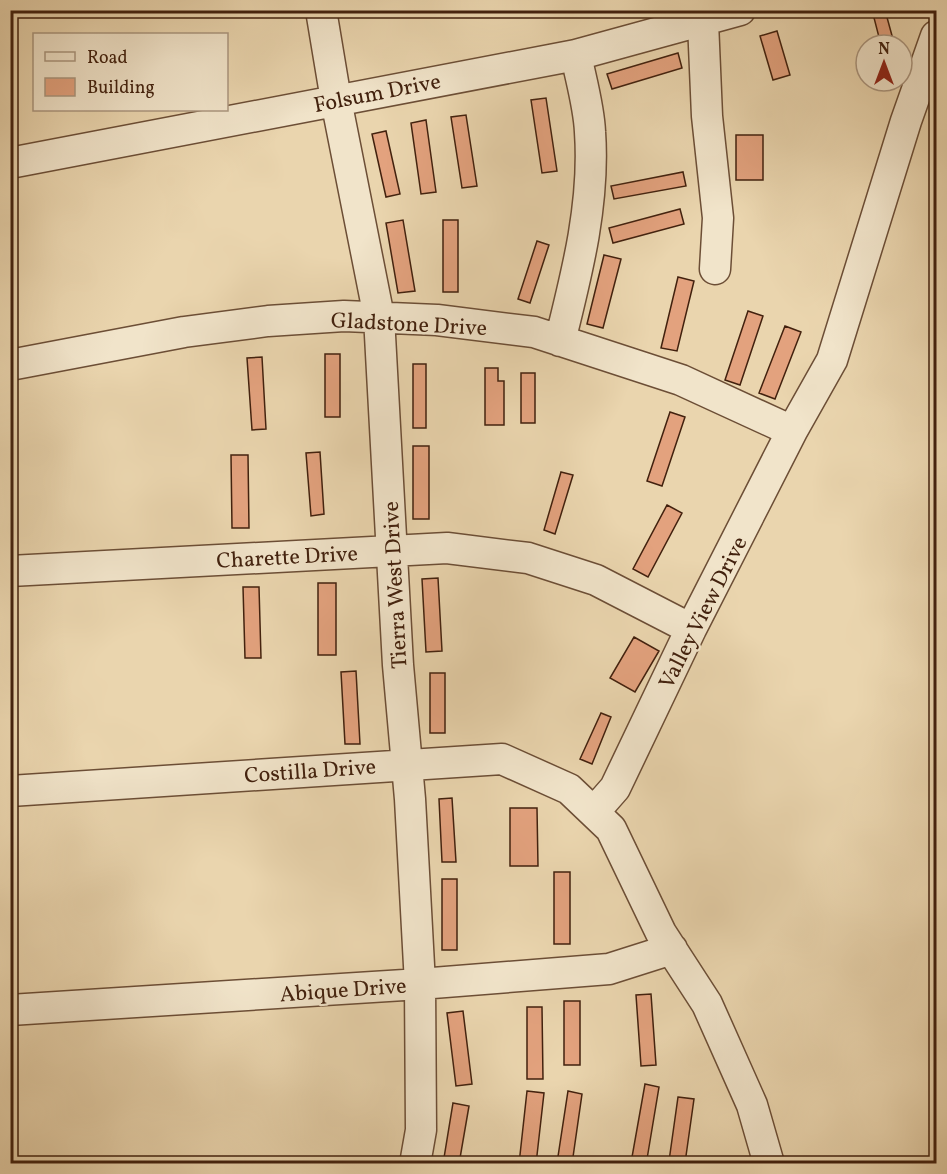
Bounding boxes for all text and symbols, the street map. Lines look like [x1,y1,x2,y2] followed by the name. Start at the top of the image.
[33,33,228,111] legend
[854,33,914,93] north arrow
[878,39,890,61] text: N
[87,46,128,71] text: Road
[311,67,444,122] street label: Folsum Drive
[87,76,155,101] text: Building
[330,306,488,345] street label: Gladstone Drive
[377,500,416,670] street label: Tierra West Drive
[652,531,756,695] street label: Valley View Drive
[216,539,359,578] street label: Charette Drive
[243,752,377,793] street label: Costilla Drive
[279,972,408,1011] street label: Abique Drive

